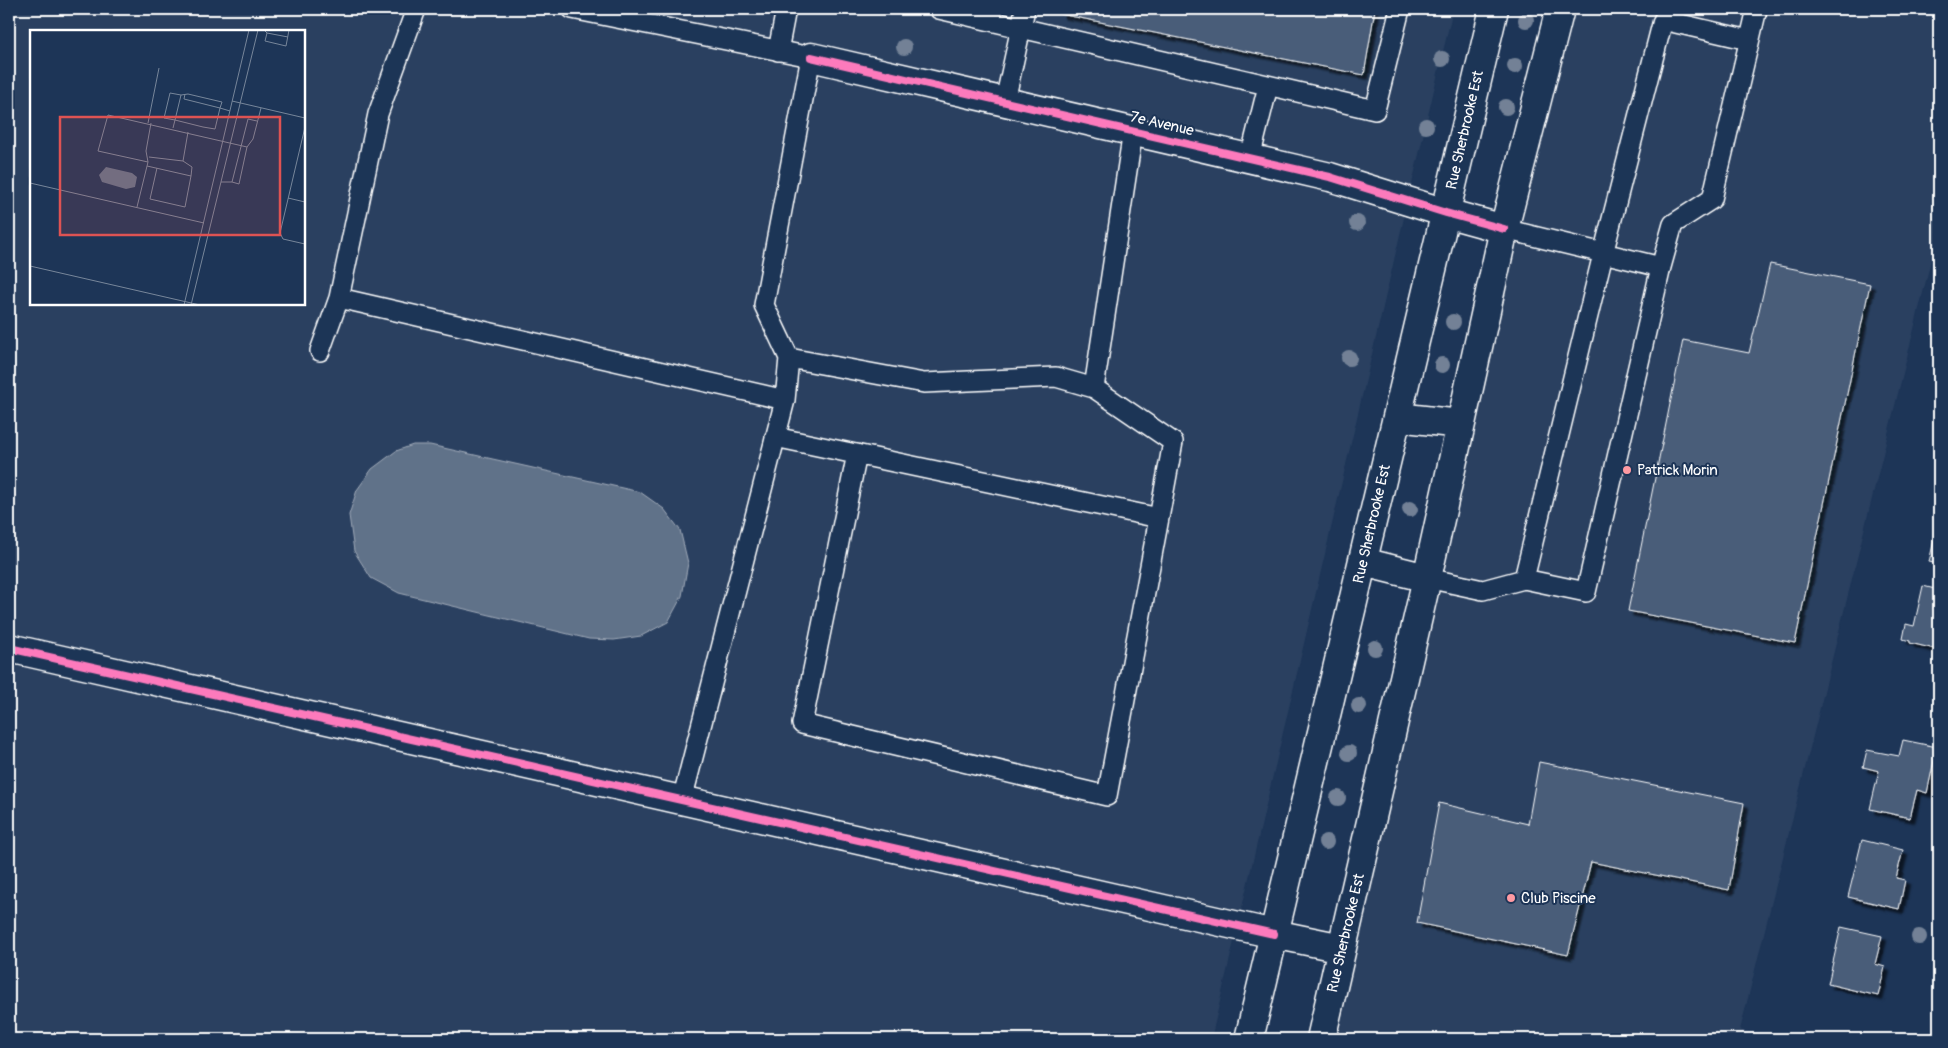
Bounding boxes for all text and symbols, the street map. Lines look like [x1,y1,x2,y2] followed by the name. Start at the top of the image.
[30,30,305,305] inset map
[1442,68,1488,191] street label: Rue Sherbrooke Est
[1128,107,1196,141] street label: 7e Avenue
[1637,461,1718,480] place label: Patrick Morin
[1349,462,1395,585] street label: Rue Sherbrooke Est
[1621,464,1633,476] marker: Patrick Morin
[1323,871,1369,994] street label: Rue Sherbrooke Est
[1521,889,1596,908] place label: Club Piscine
[1505,892,1517,904] marker: Club Piscine

